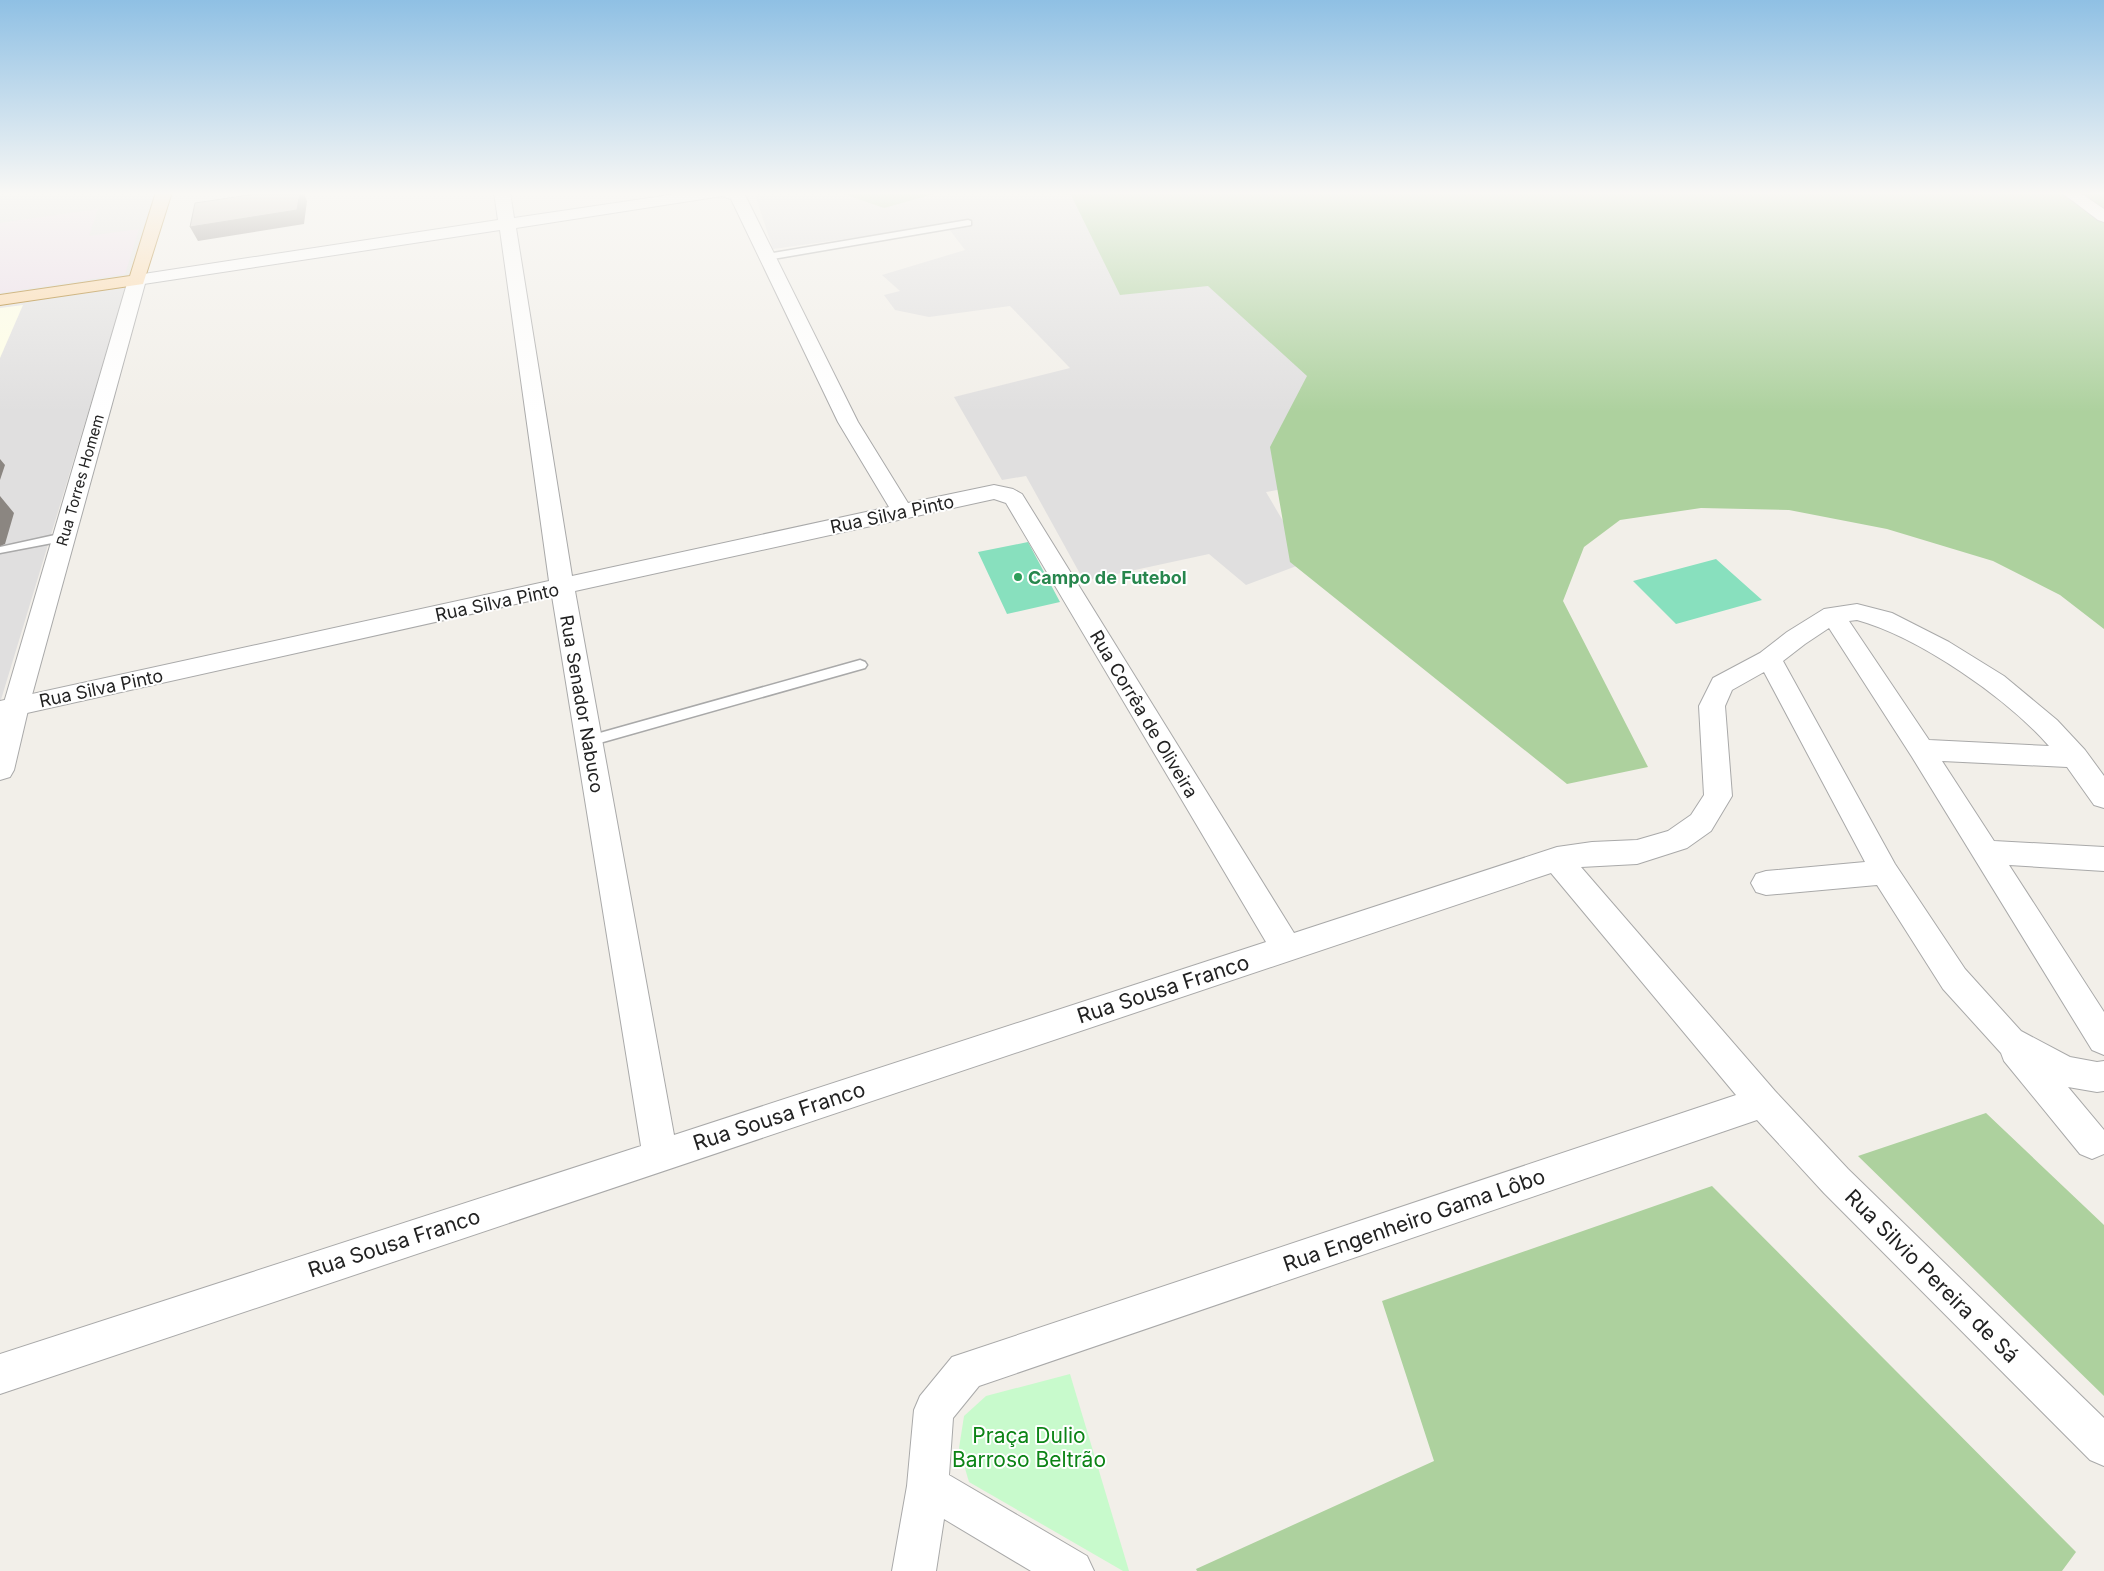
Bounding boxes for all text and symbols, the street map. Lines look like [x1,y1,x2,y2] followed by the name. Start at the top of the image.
[52,412,108,548] street label: Rua Torres Homem
[828,491,956,537] street label: Rua Silva Pinto
[1028,567,1187,588] place label: Campo de Futebol
[1012,571,1024,583] marker: Campo de Futebol
[433,579,561,625] street label: Rua Silva Pinto
[556,613,608,795] street label: Rua Senador Nabuco
[1086,627,1202,801] street label: Rua Corrêa de Oliveira
[37,665,165,711] street label: Rua Silva Pinto
[1074,949,1252,1029] street label: Rua Sousa Franco
[690,1076,868,1156] street label: Rua Sousa Franco
[1280,1163,1548,1277] street label: Rua Engenheiro Gama Lôbo
[1840,1184,2024,1368] street label: Rua Silvio Pereira de Sá
[305,1203,483,1283] street label: Rua Sousa Franco
[952,1423,1106,1472] park label: Praça Dulio Barroso Beltrão

